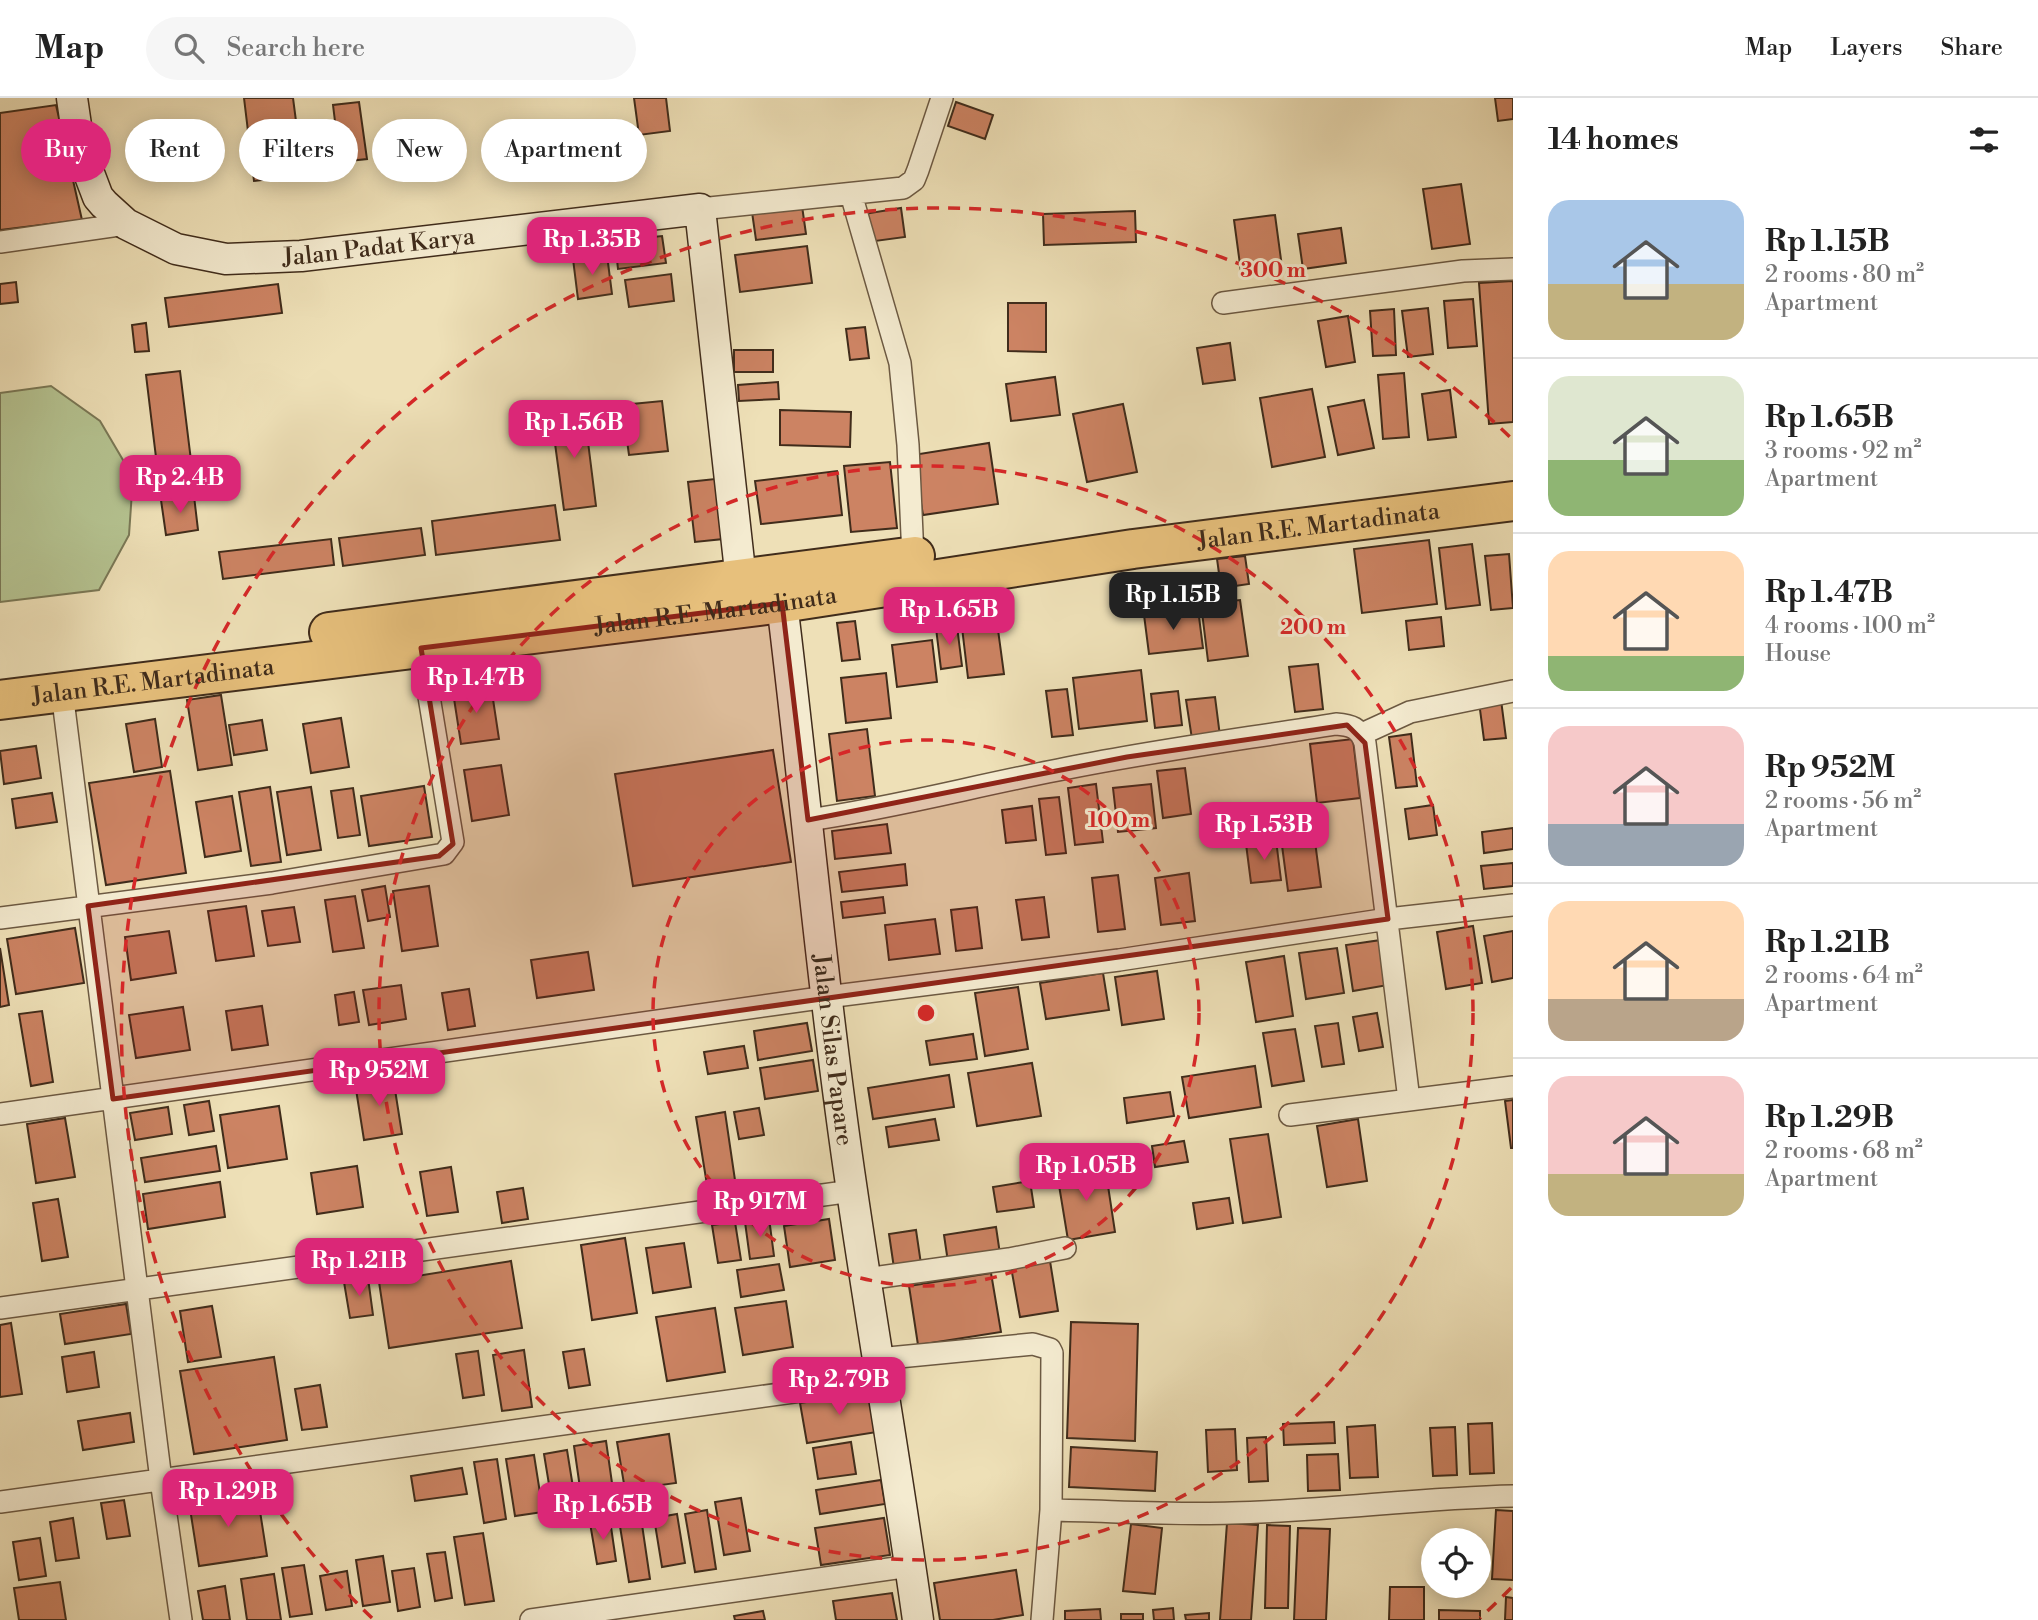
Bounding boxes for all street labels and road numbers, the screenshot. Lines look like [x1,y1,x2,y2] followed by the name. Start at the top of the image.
[281,222,477,273] street label: Jalan Padat Karya
[1194,496,1443,557] street label: Jalan R.E. Martadinata
[592,581,840,642] street label: Jalan R.E. Martadinata
[29,652,277,712] street label: Jalan R.E. Martadinata
[806,952,859,1148] street label: Jalan Silas Papare

